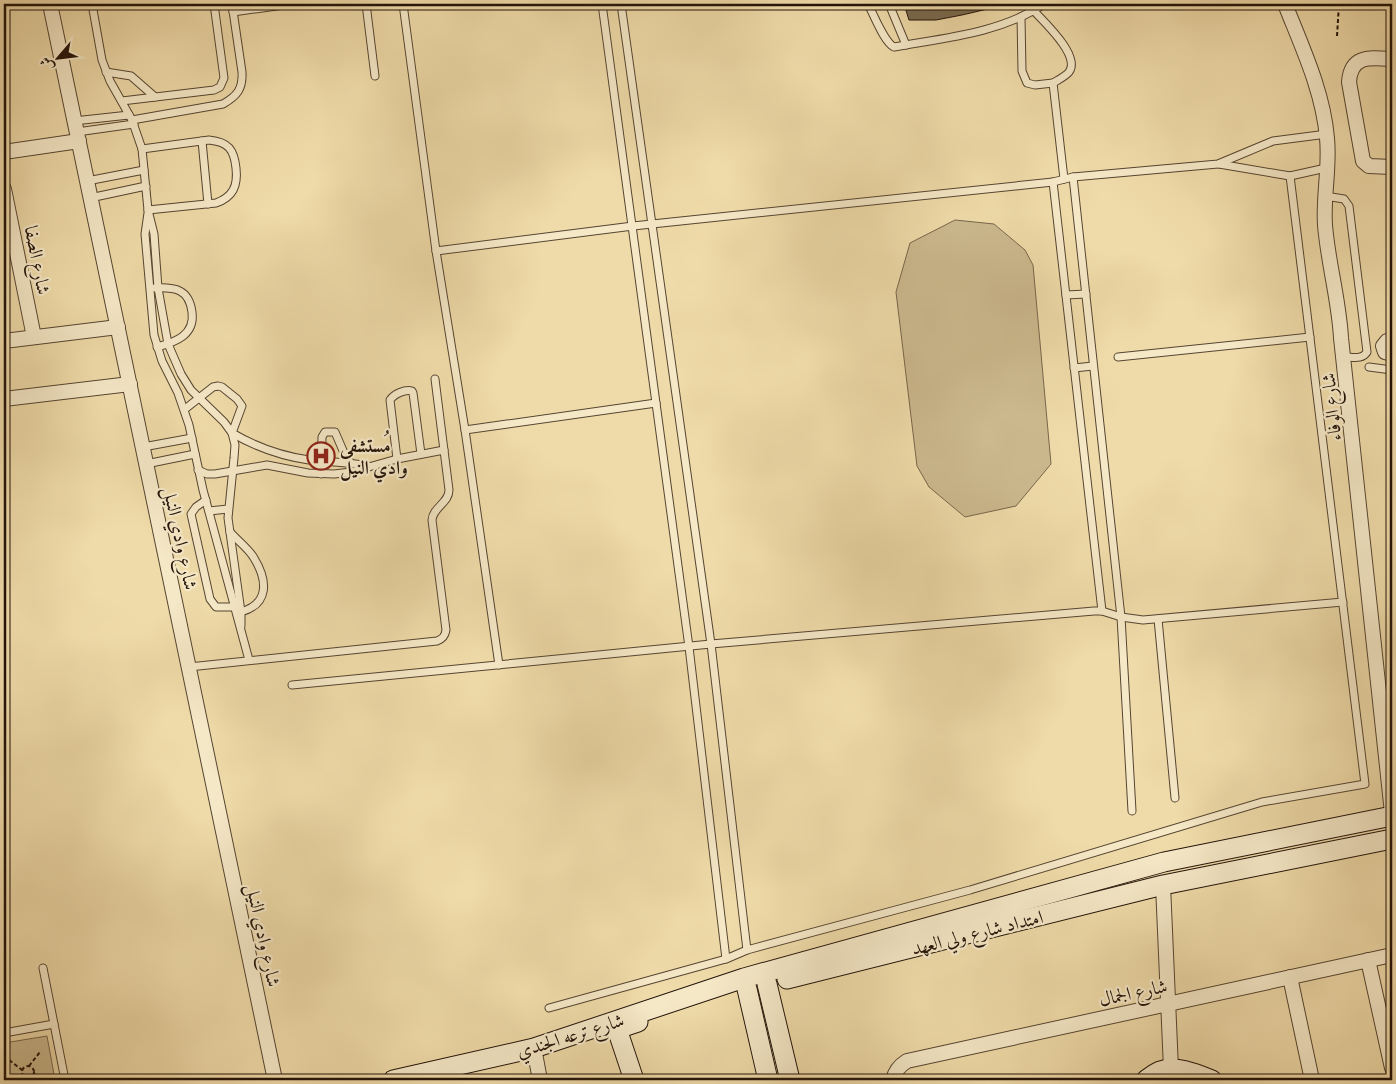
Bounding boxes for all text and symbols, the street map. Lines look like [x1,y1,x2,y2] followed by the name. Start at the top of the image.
[32,32,82,82] north arrow
[36,52,60,74] text: ش
[16,224,55,297] street label: شارع الصفا
[1316,371,1350,442] street label: شارع الوفاء
[339,430,408,483] place label: مُستشفى وادي النيل
[306,441,336,471] hospital icon: مُستشفى وادي النيل
[154,484,203,593] street label: شارع وادي النيل
[237,881,286,990] street label: شارع وادي النيل
[909,905,1046,964] street label: امتداد شارع ولي العهد
[1097,974,1170,1015] street label: شارع الجمال
[513,1008,628,1067] street label: شارع ترعه الجندي

